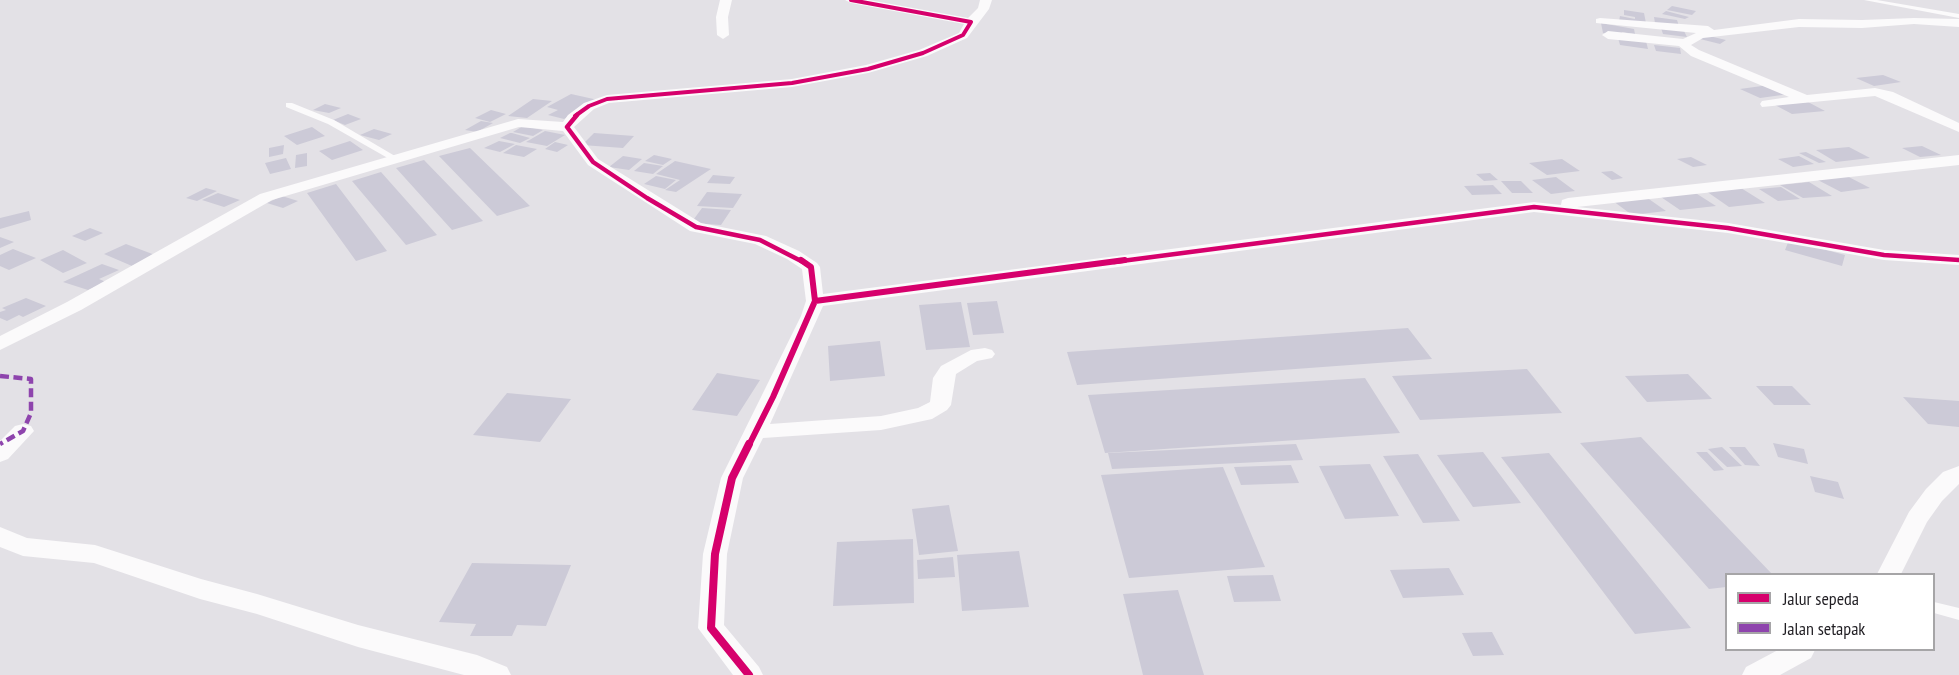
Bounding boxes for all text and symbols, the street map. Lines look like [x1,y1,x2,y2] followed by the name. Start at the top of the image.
[1725,573,1935,651] legend
[1783,587,1859,610] text: Jalur sepeda
[1783,617,1865,640] text: Jalan setapak

